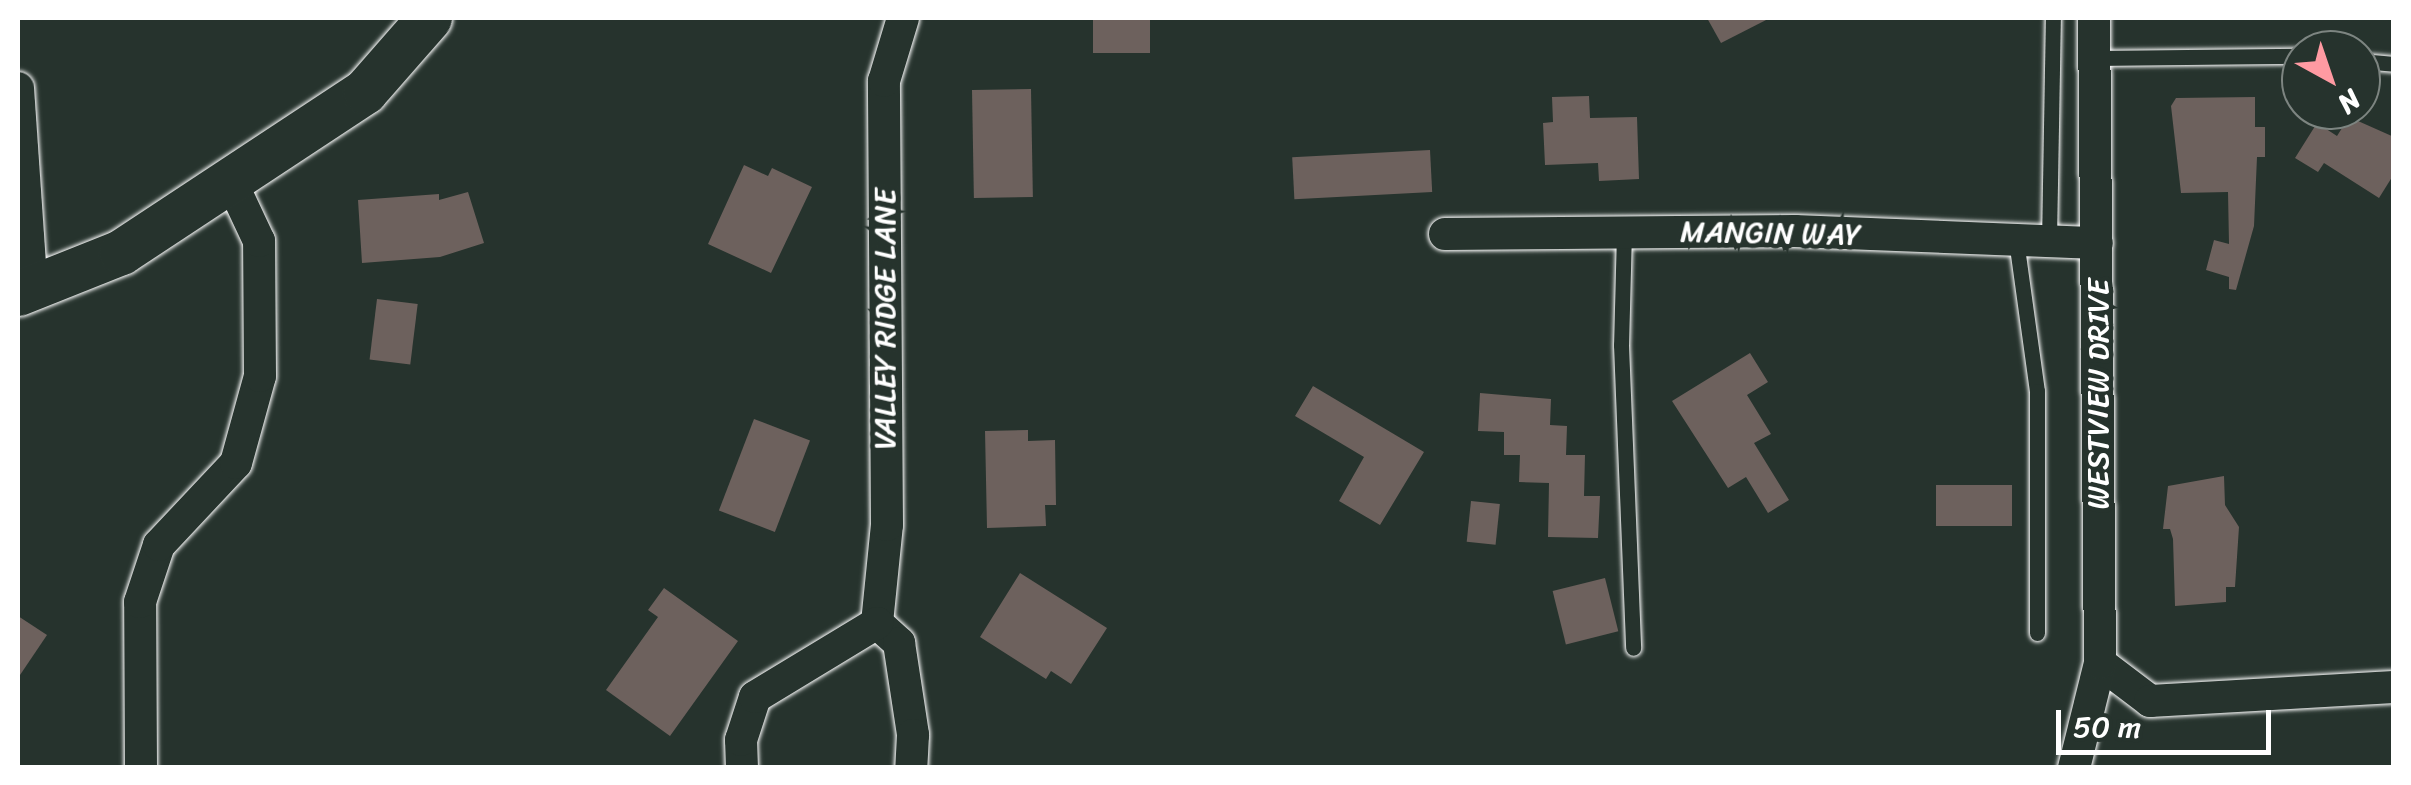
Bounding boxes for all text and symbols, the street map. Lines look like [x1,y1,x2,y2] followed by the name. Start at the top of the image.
[2281,30,2381,130] north arrow
[2326,77,2373,127] text: N
[867,187,903,451] street label: VALLEY RIDGE LANE
[1681,213,1861,253] street label: MANGIN WAY
[2080,278,2116,510] street label: WESTVIEW DRIVE
[2061,690,2276,752] scale bar
[2073,700,2141,754] text: 50 m

